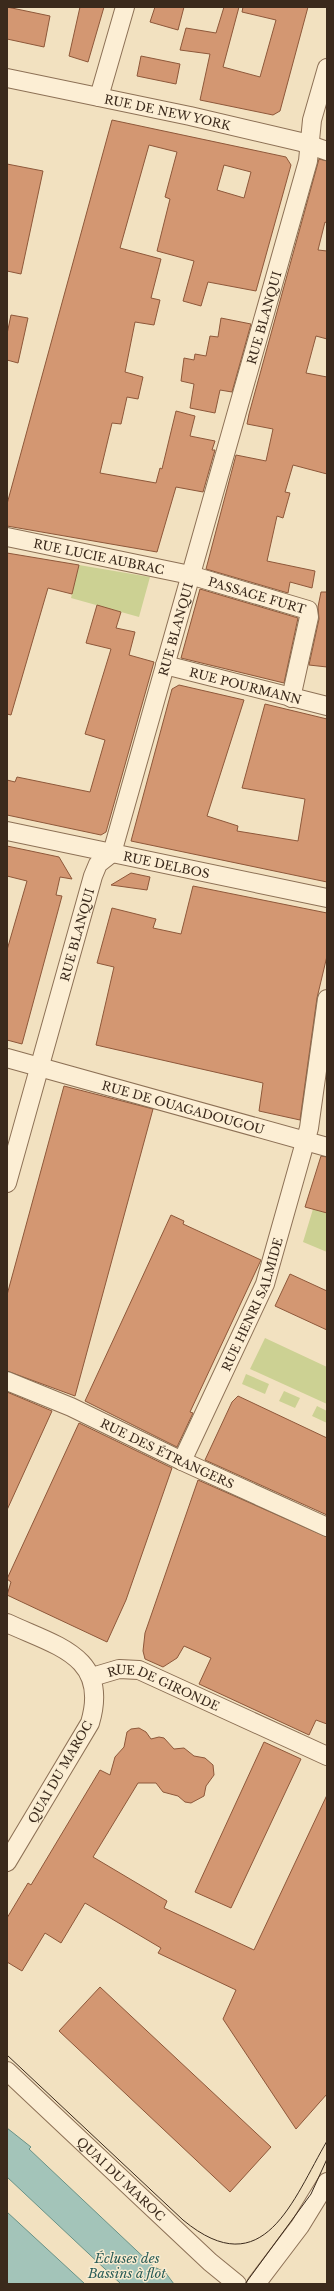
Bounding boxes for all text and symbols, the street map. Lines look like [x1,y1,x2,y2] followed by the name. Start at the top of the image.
[103,91,233,133] street label: RUE DE NEW YORK
[243,269,284,366] street label: RUE BLANQUI
[32,535,166,577] street label: RUE LUCIE AUBRAC
[207,573,308,617] street label: PASSAGE FURT
[155,581,196,678] street label: RUE BLANQUI
[188,664,303,707] street label: RUE POURMANN
[122,848,211,881] street label: RUE DELBOS
[56,886,97,983] street label: RUE BLANQUI
[100,1077,266,1137] street label: RUE DE OUAGADOUGOU
[218,1235,285,1373] street label: RUE HENRI SALMIDE
[98,1415,237,1491] street label: RUE DES ÉTRANGERS
[105,1661,222,1714] street label: RUE DE GIRONDE
[25,1718,95,1826] street label: QUAI DU MAROC
[74,2134,169,2224] street label: QUAI DU MAROC
[87,2250,166,2282] water label: Écluses des Bassins à flot

